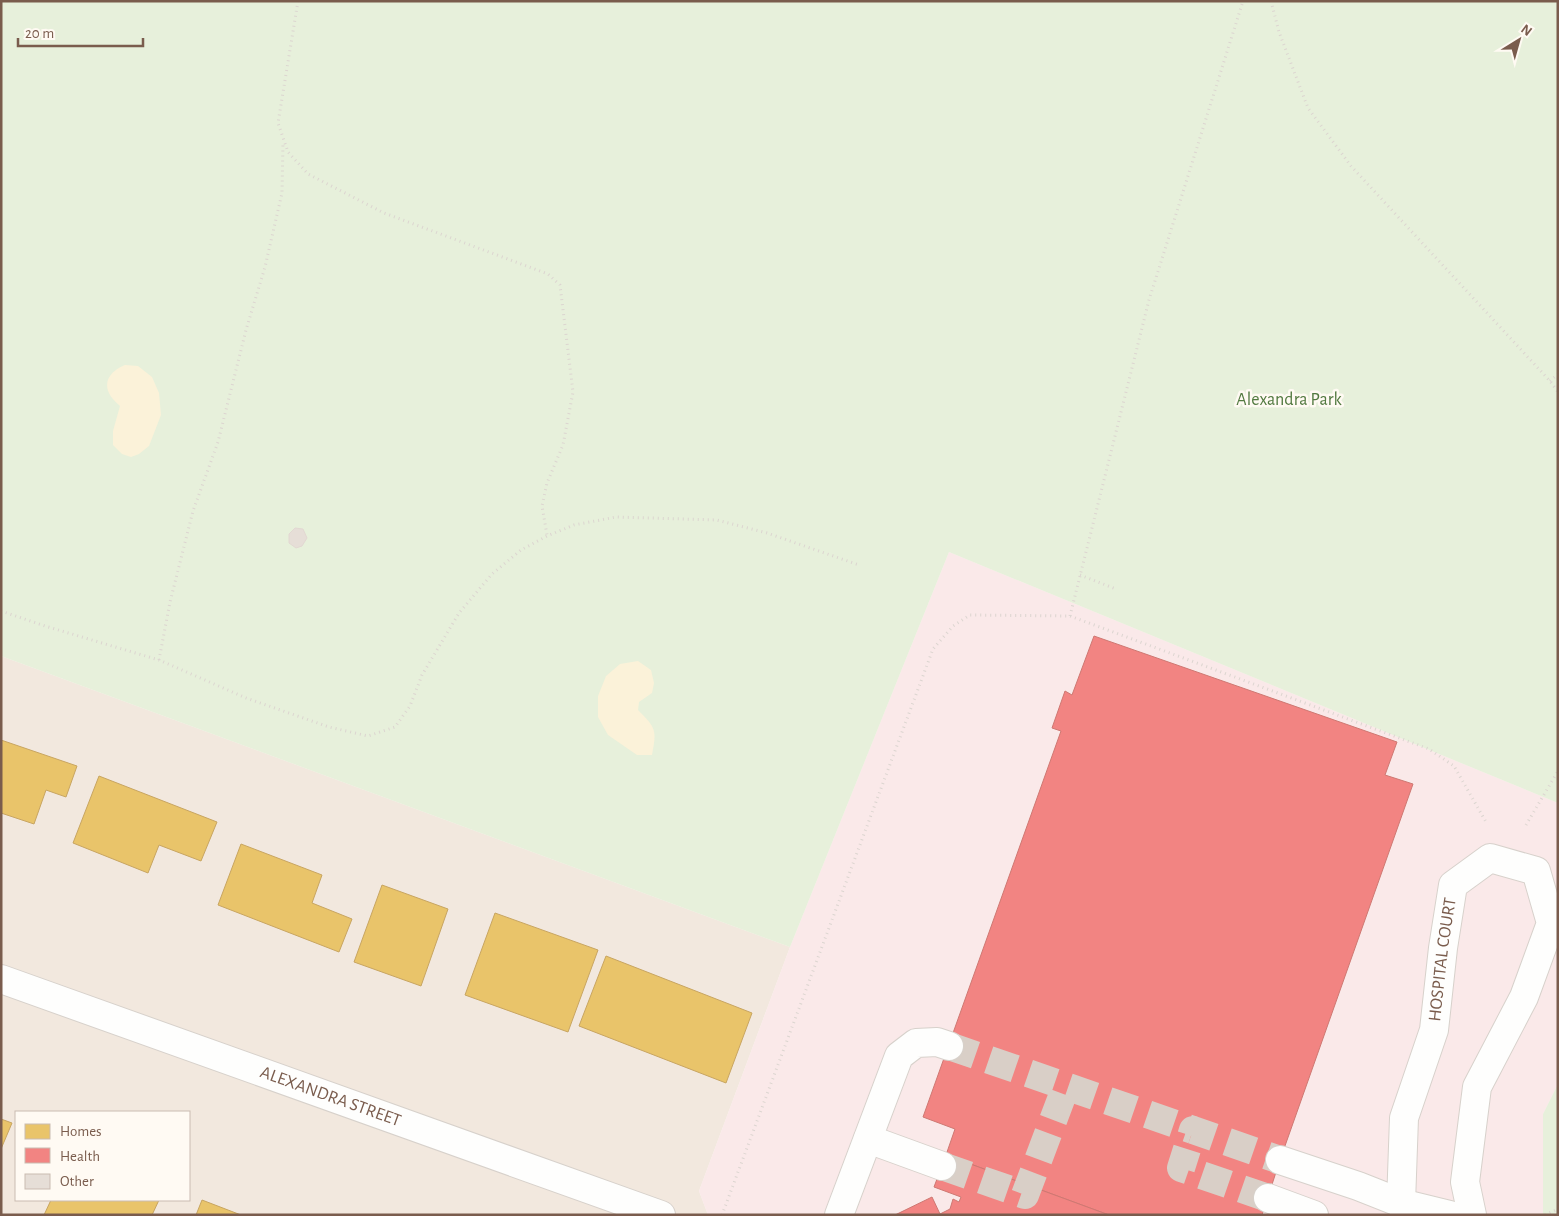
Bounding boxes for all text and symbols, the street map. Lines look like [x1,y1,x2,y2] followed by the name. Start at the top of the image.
[18,15,142,47] scale bar
[1494,15,1544,65] north arrow
[1518,22,1534,39] text: N
[25,26,54,41] text: 20 m
[1236,391,1342,409] park label: Alexandra Park
[1426,896,1460,1022] street label: HOSPITAL COURT
[258,1063,404,1130] street label: ALEXANDRA STREET
[15,1111,190,1201] legend
[60,1124,102,1139] text: Homes
[60,1149,100,1164] text: Health
[60,1174,94,1189] text: Other

